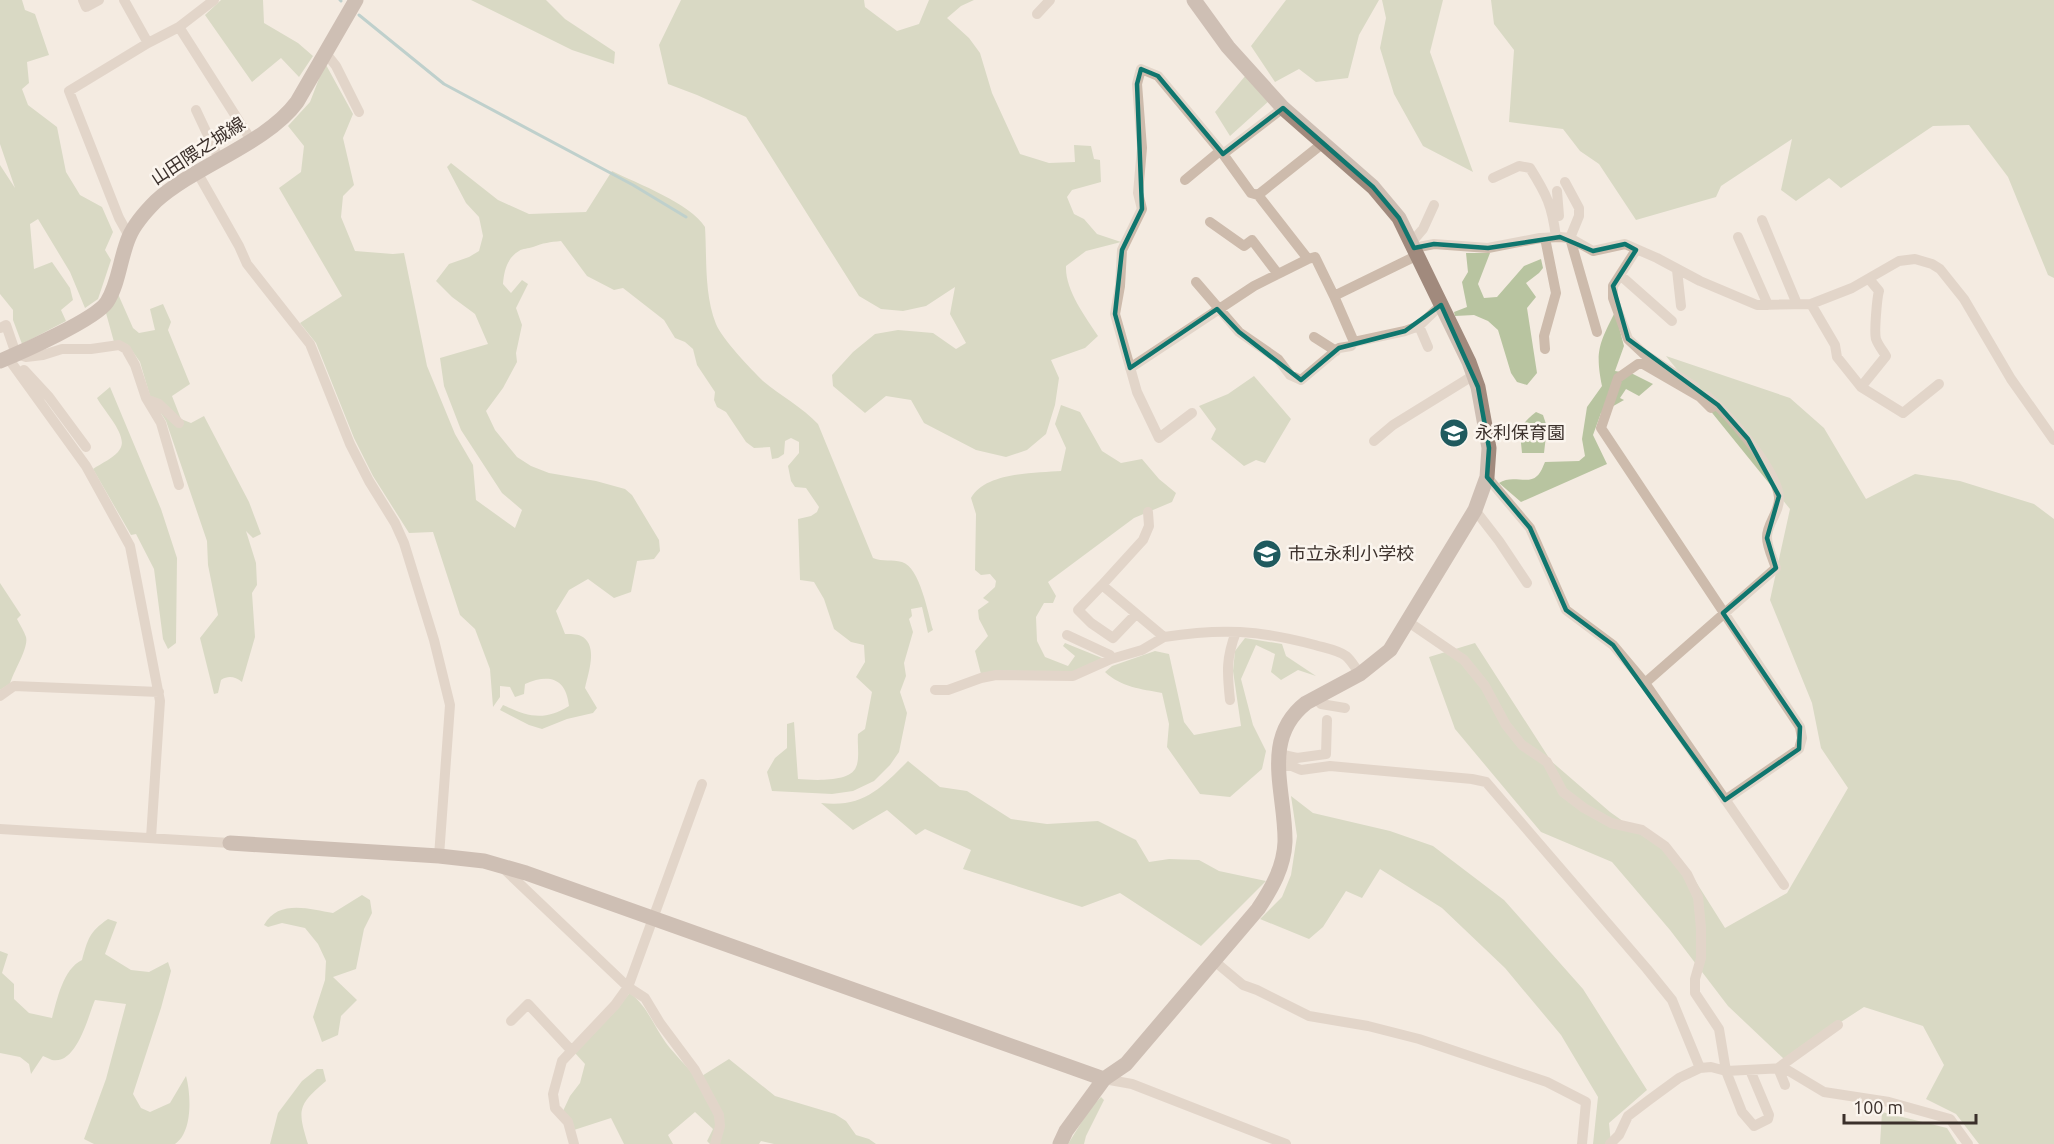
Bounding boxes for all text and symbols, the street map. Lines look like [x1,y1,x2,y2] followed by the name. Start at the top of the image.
[147,112,248,188] street label: 山田隈之城線
[1438,417,1470,449] school or university icon: 永利保育園
[1475,422,1565,442] place label: 永利保育園
[1251,538,1283,570] school or university icon: 市立永利小学校
[1288,543,1414,563] place label: 市立永利小学校
[1844,1087,1976,1125] scale bar
[1853,1097,1903,1117] text: 100 m

